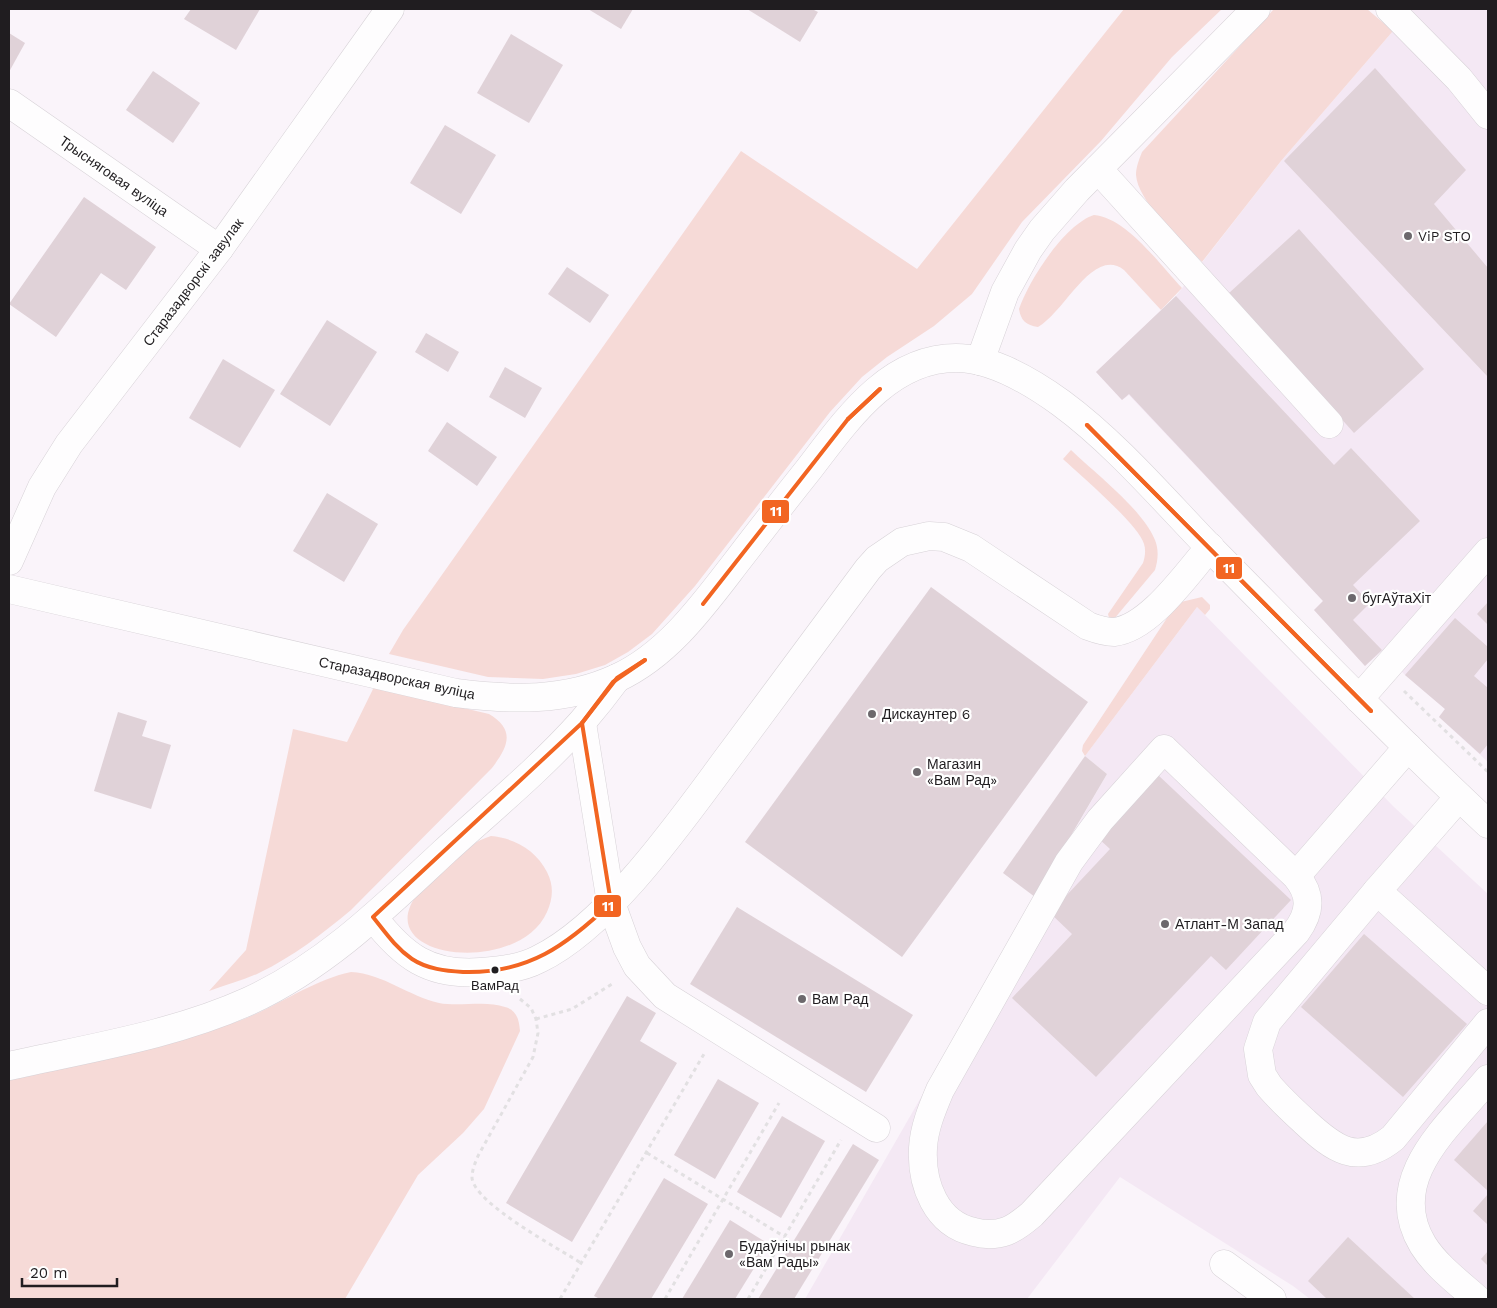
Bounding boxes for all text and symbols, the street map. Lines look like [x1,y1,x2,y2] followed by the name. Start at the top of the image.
[57,132,172,220] street label: Трысняговая вуліца
[140,214,247,349] street label: Старазадворскі завулак
[1418,228,1471,244] place label: ViP STO
[1402,230,1414,242] marker: ViP STO
[761,499,790,524] line badge: 11
[770,503,782,519] text: 11
[1215,556,1243,580] line badge: 11
[1223,560,1235,576] text: 11
[1362,590,1432,606] place label: бугАўтаХіт
[1346,592,1358,604] marker: бугАўтаХіт
[317,654,477,702] street label: Старазадворская вуліца
[882,706,970,722] place label: Дискаунтер 6
[866,708,878,720] marker: Дискаунтер 6
[927,756,997,788] place label: Магазин «Вам Рад»
[911,766,923,778] marker: Магазин «Вам Рад»
[593,894,622,918] line badge: 11
[602,898,614,914] text: 11
[1175,916,1284,932] place label: Атлант-М Запад
[1159,918,1171,930] marker: Атлант-М Запад
[490,965,500,975] marker: ВамРад
[471,978,519,993] place label: ВамРад
[812,991,868,1007] place label: Вам Рад
[796,993,808,1005] marker: Вам Рад
[739,1238,851,1270] place label: Будаўнічы рынак «Вам Рады»
[723,1248,735,1260] marker: Будаўнічы рынак «Вам Рады»
[22,1256,118,1288] scale bar
[30,1264,68,1282] text: 20 m

